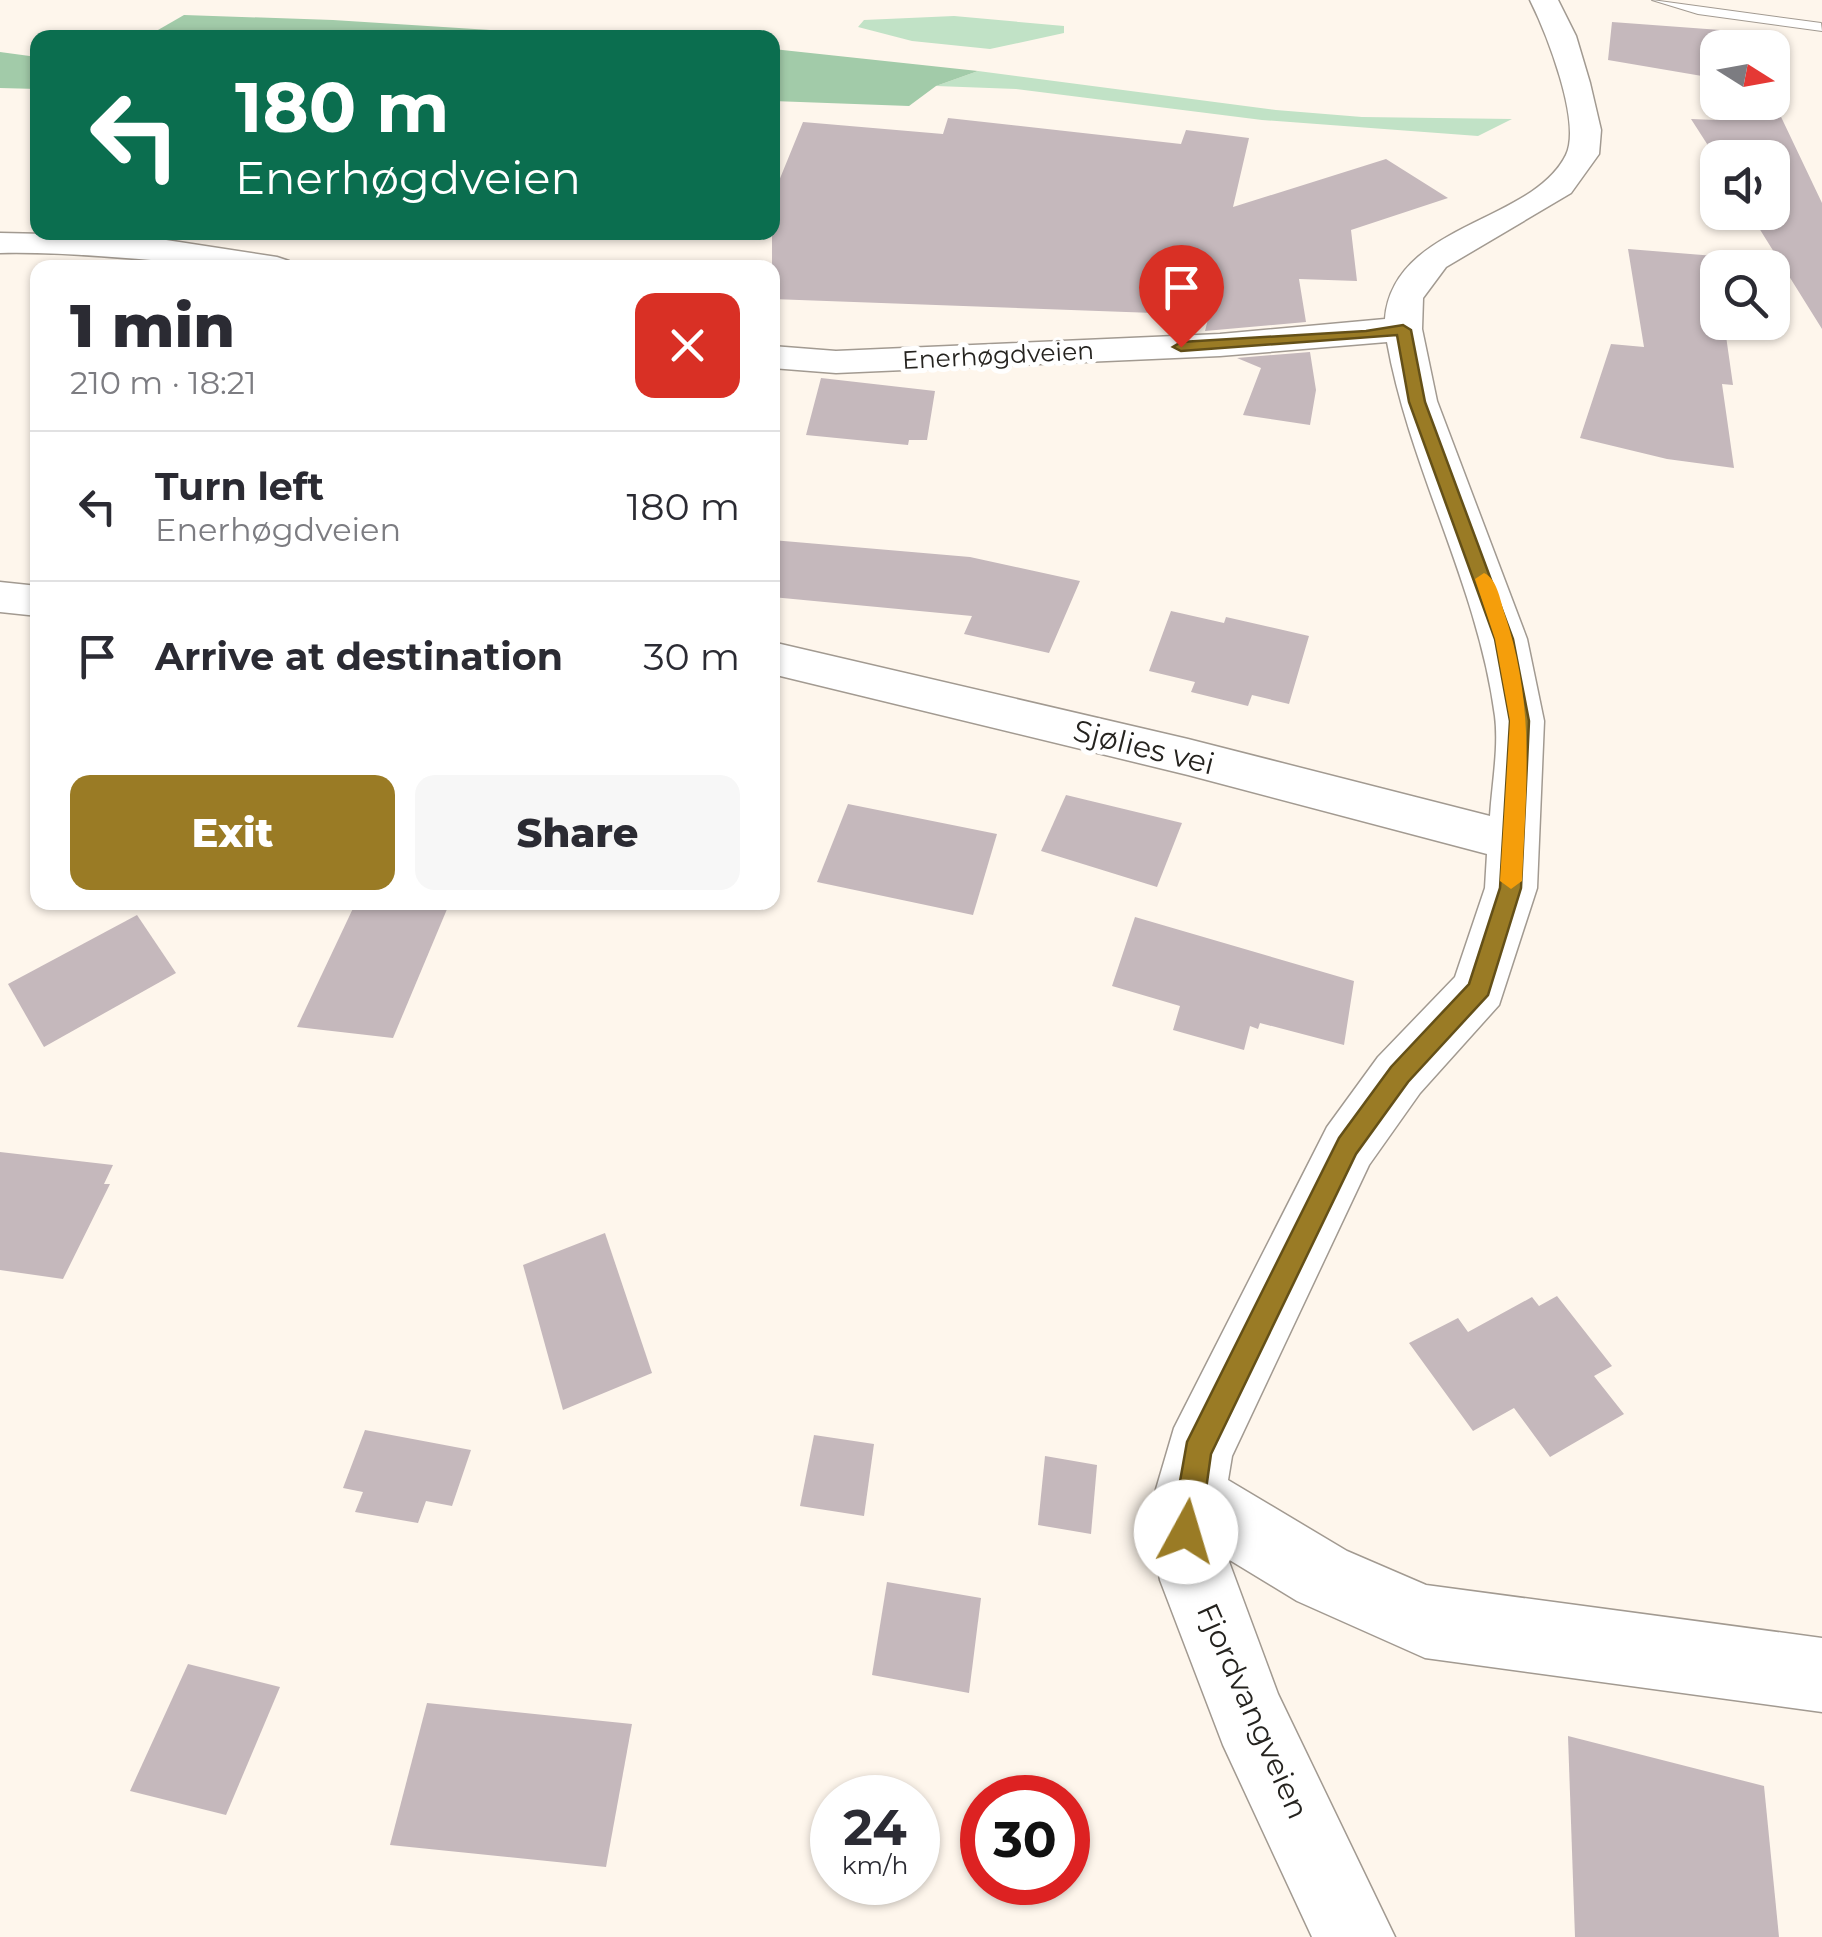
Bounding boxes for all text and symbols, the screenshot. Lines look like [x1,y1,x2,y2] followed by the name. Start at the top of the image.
[1700,30,1790,120] north arrow
[1700,30,1790,340] map controls
[235,64,449,150] text: 180 m
[70,70,200,200] icon: left
[1700,140,1790,230] button: sound
[235,150,581,205] text: Enerhøgdveien
[1139,245,1224,348] pin
[1700,250,1790,340] button: search
[1154,260,1209,315] icon: arrive
[70,289,235,362] text: 1 min
[635,293,740,398] button: close
[901,335,1095,375] street label: Enerhøgdveien
[70,363,257,402] text: 210 m · 18:21
[155,463,324,510] text: Turn left
[70,479,125,534] icon: left
[627,483,740,530] text: 180 m
[155,510,401,549] text: Enerhøgdveien
[70,629,125,684] icon: arrive
[155,633,563,680] text: Arrive at destination
[643,633,740,680] text: 30 m
[1070,712,1218,782] street label: Sjølies vei
[70,775,395,890] button: Exit
[415,775,740,890] button: Share
[1134,1480,1238,1584] position arrow
[1189,1597,1317,1825] street label: Fjordvangveien
[960,1775,1090,1905] speed limit sign: 30
[843,1797,907,1858] text: 24
[842,1850,908,1880] text: km/h

